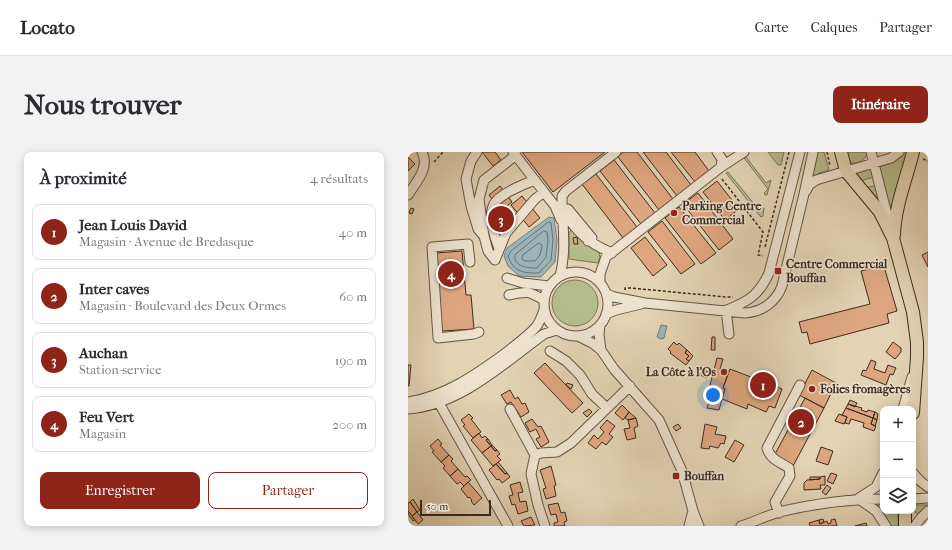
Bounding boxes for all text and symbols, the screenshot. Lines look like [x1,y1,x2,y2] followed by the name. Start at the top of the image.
[20,17,75,39] text: Locato
[755,19,788,36] text: Carte
[810,19,857,36] text: Calques
[879,19,932,36] text: Partager
[833,86,928,123] button: Itinéraire
[24,88,181,121] text: Nous trouver
[40,168,127,188] text: À proximité
[310,171,368,186] text: 4 résultats
[682,199,762,227] place label: Parking Centre Commercial
[488,204,514,234] pin: 3
[669,208,679,218] marker: Parking Centre Commercial
[79,216,187,234] text: Jean Louis David
[52,225,56,240] text: 1
[339,225,367,240] text: 40 m
[79,234,254,249] text: Magasin · Avenue de Bredasque
[786,257,888,285] place label: Centre Commercial Bouffan
[438,259,464,289] pin: 4
[773,266,783,276] marker: Centre Commercial Bouffan
[79,280,149,298] text: Inter caves
[51,289,57,304] text: 2
[339,289,367,304] text: 60 m
[79,298,286,313] text: Magasin · Boulevard des Deux Ormes
[79,344,128,362] text: Auchan
[51,353,57,368] text: 3
[335,353,367,368] text: 190 m
[79,362,161,377] text: Station-service
[646,365,717,379] place label: La Côte à l'Os
[719,367,729,377] marker: La Côte à l'Os
[750,370,776,400] pin: 1
[819,382,911,397] place label: Folies fromagères
[807,384,817,394] marker: Folies fromagères
[703,385,723,405] your location
[880,406,916,514] map controls
[880,406,916,442] button: +
[788,407,814,437] pin: 2
[79,408,134,426] text: Feu Vert
[50,417,58,432] text: 4
[332,417,367,432] text: 200 m
[79,426,126,441] text: Magasin
[880,442,916,478] button: −
[684,469,725,483] place label: Bouffan
[671,471,681,481] marker: Bouffan
[40,472,200,509] button: Enregistrer
[208,472,368,509] button: Partager
[880,478,916,514] button: layers
[420,498,491,517] scale bar
[426,500,448,513] text: 50 m

